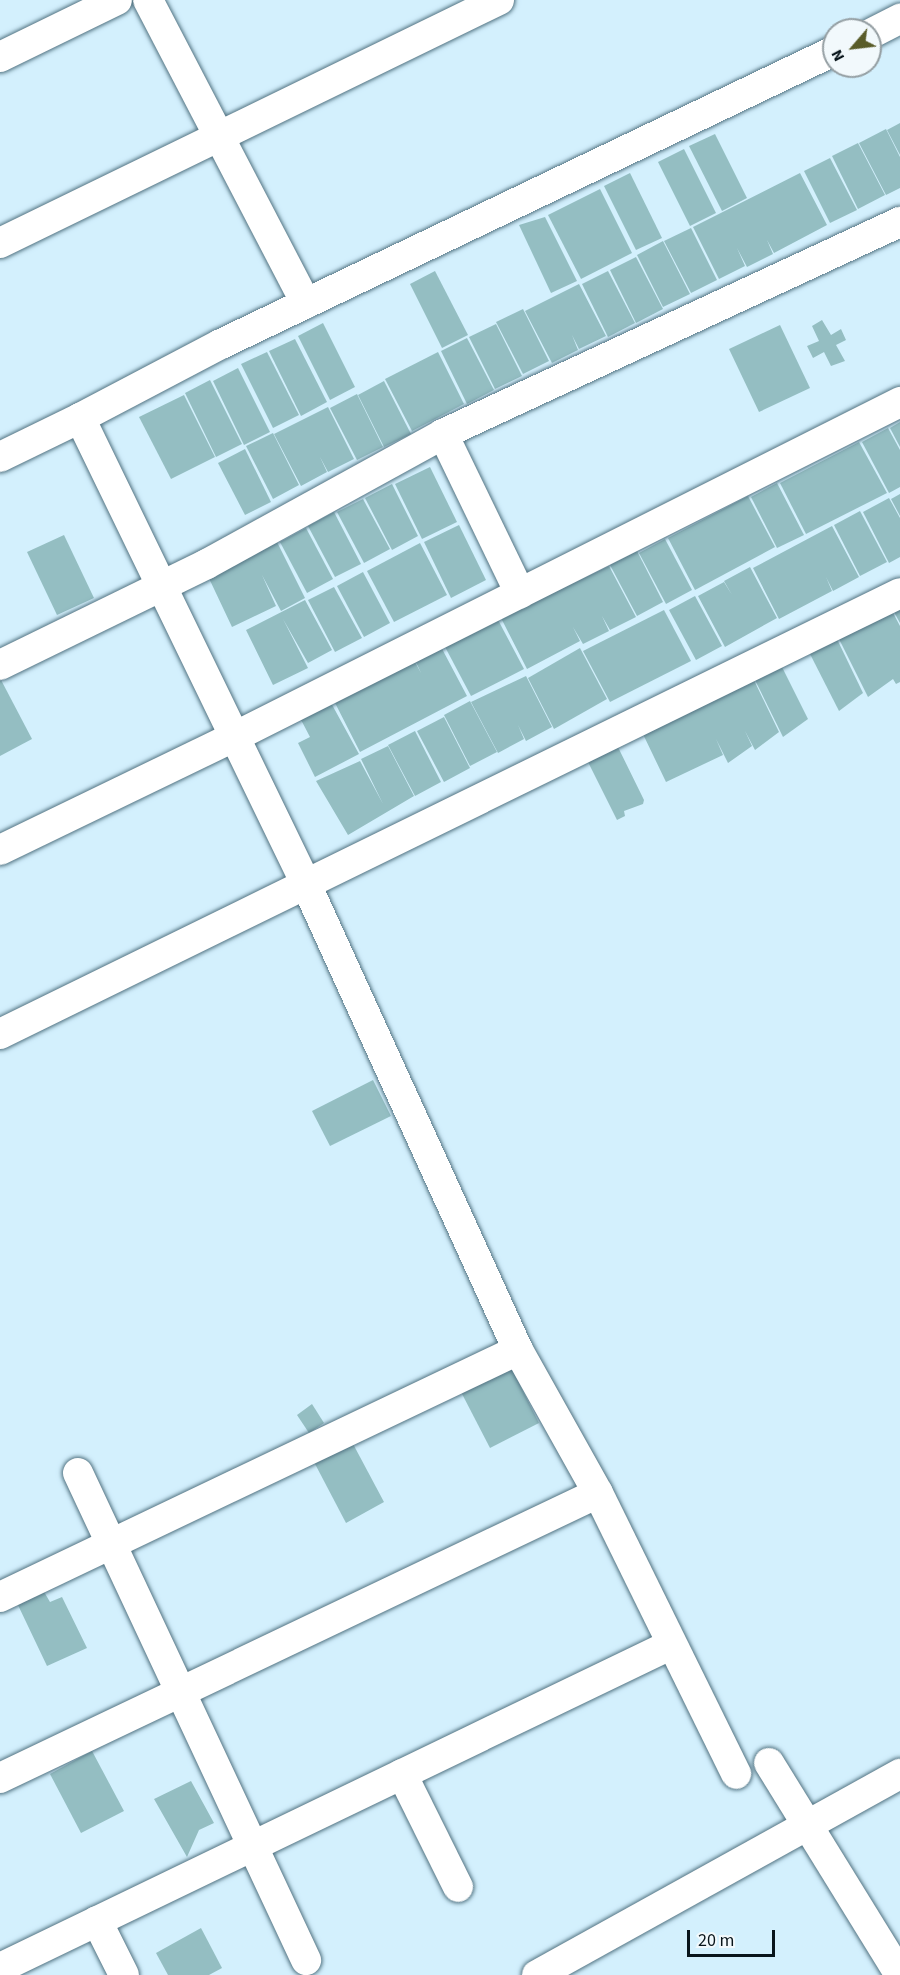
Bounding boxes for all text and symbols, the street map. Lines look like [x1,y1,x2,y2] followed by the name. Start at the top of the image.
[822,18,882,78] north arrow
[826,46,850,65] text: N
[690,1918,778,1956] scale bar
[698,1928,734,1953] text: 20 m

